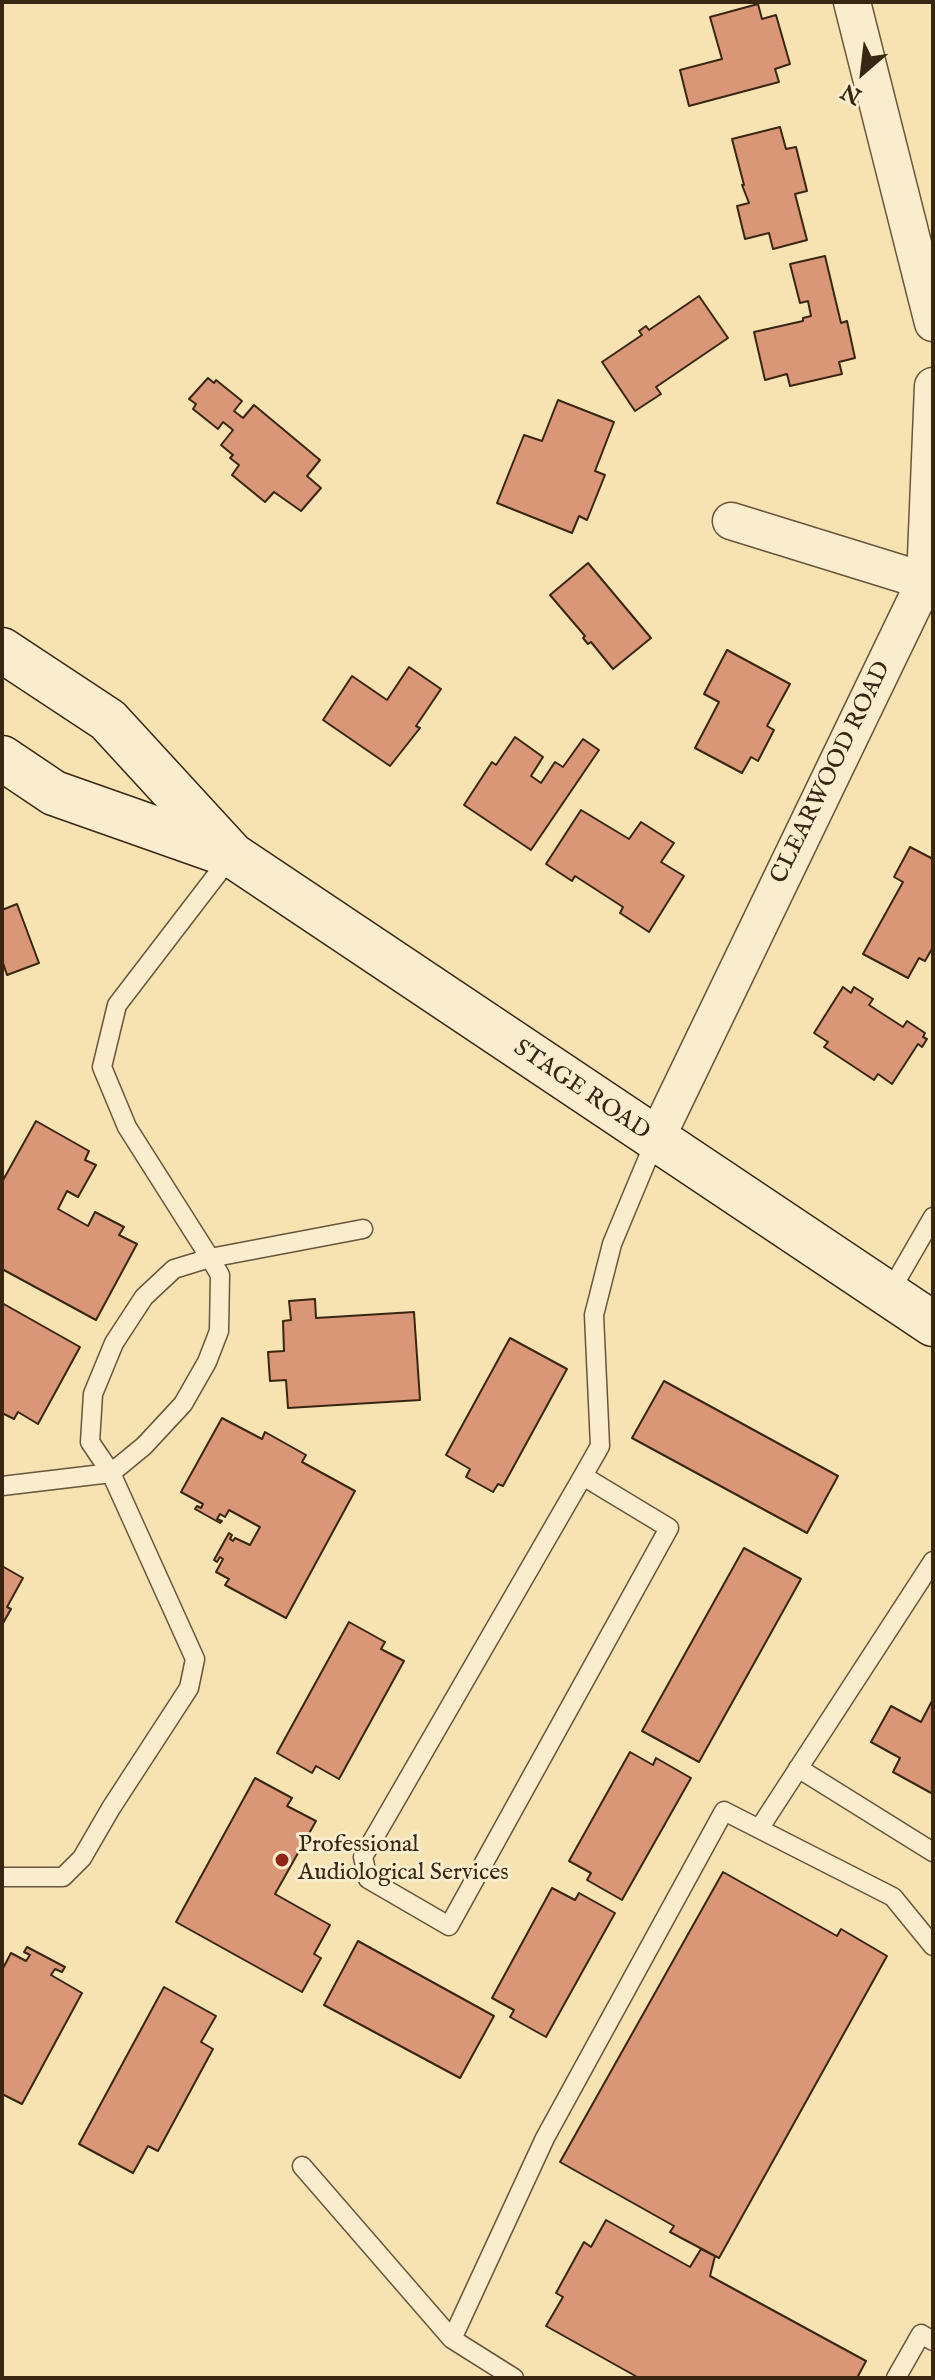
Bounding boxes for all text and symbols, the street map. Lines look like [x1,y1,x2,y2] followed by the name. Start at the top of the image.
[823,32,903,112] north arrow
[837,76,867,110] text: N
[766,657,898,889] street label: CLEARWOOD ROAD
[507,1035,655,1147] street label: STAGE ROAD
[298,1832,509,1888] place label: Professional Audiological Services
[273,1851,291,1869] marker: Professional Audiological Services

